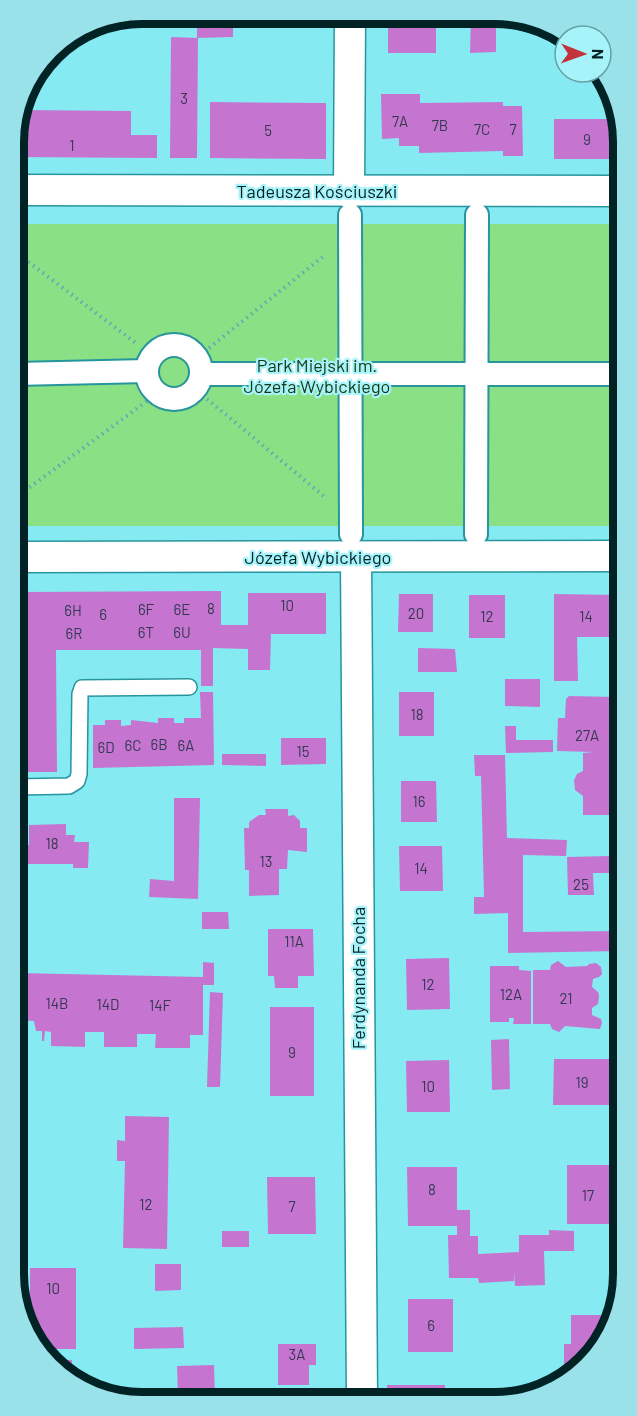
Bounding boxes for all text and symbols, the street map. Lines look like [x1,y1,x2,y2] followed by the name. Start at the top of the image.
[553,24,613,84] north arrow
[589,49,608,60] text: N
[180,89,188,107] house number: 3
[392,112,408,130] house number: 7A
[432,116,448,134] house number: 7B
[474,120,490,138] house number: 7C
[509,120,517,138] house number: 7
[264,121,272,139] house number: 5
[583,130,591,148] house number: 9
[69,136,75,154] house number: 1
[237,180,397,202] street label: Tadeusza Kościuszki
[244,354,390,397] park label: Park Miejski im. Józefa Wybickiego
[245,546,391,568] street label: Józefa Wybickiego
[280,596,294,614] house number: 10
[207,599,215,617] house number: 8
[138,600,155,618] house number: 6F
[174,600,190,618] house number: 6E
[64,601,82,619] house number: 6H
[408,604,424,622] house number: 20
[99,605,107,623] house number: 6
[480,607,494,625] house number: 12
[579,607,593,625] house number: 14
[138,623,154,641] house number: 6T
[173,623,191,641] house number: 6U
[66,624,82,642] house number: 6R
[410,705,424,723] house number: 18
[575,726,599,744] house number: 27A
[150,735,168,753] house number: 6B
[125,736,141,754] house number: 6C
[178,736,194,754] house number: 6A
[98,738,115,756] house number: 6D
[297,742,309,760] house number: 15
[413,792,425,810] house number: 16
[45,834,59,852] house number: 18
[260,852,272,870] house number: 13
[414,859,428,877] house number: 14
[573,875,589,893] house number: 25
[347,907,369,1049] street label: Ferdynanda Focha
[284,932,304,950] house number: 11A
[421,975,435,993] house number: 12
[500,985,522,1003] house number: 12A
[559,989,573,1007] house number: 21
[46,994,68,1012] house number: 14B
[97,995,119,1013] house number: 14D
[149,996,171,1014] house number: 14F
[288,1043,296,1061] house number: 9
[575,1073,589,1091] house number: 19
[421,1077,435,1095] house number: 10
[428,1180,436,1198] house number: 8
[582,1186,594,1204] house number: 17
[139,1195,153,1213] house number: 12
[288,1197,296,1215] house number: 7
[46,1279,60,1297] house number: 10
[427,1316,435,1334] house number: 6
[289,1345,305,1363] house number: 3A

